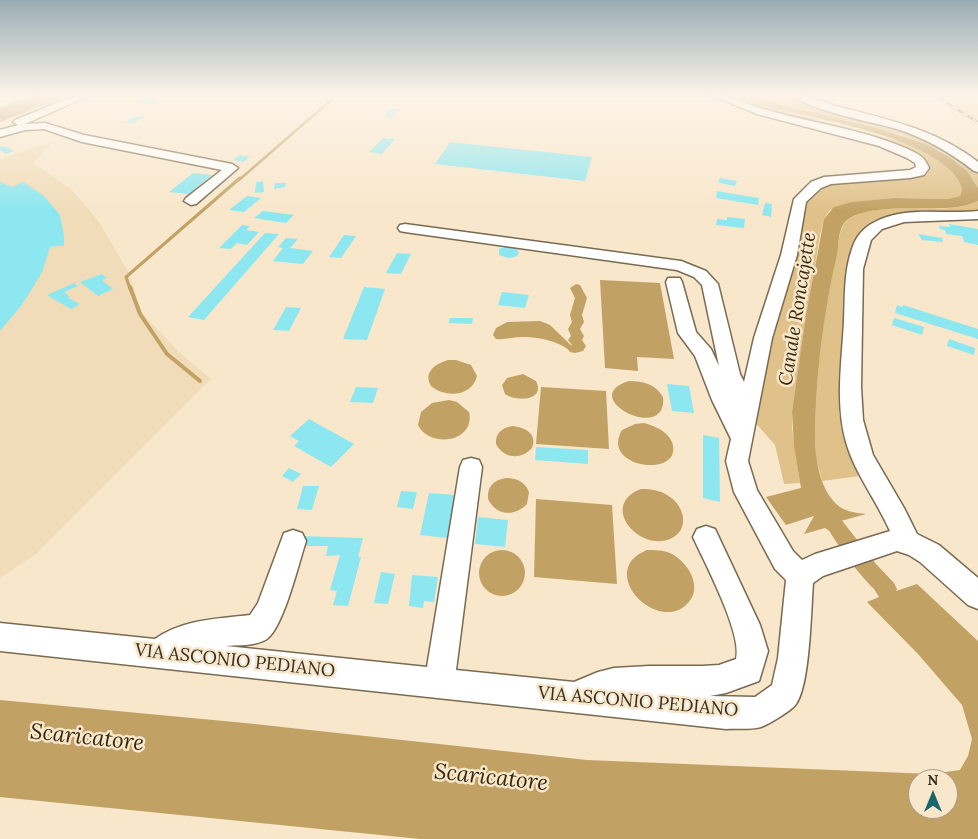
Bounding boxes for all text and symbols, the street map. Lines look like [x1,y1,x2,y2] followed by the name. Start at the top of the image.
[775,231,821,387] water label: Canale Roncajette
[134,640,336,682] street label: VIA ASCONIO PEDIANO
[537,682,739,722] street label: VIA ASCONIO PEDIANO
[29,719,145,757] water label: Scaricatore
[433,759,549,797] water label: Scaricatore
[908,769,958,819] north arrow
[928,771,938,789] text: N

